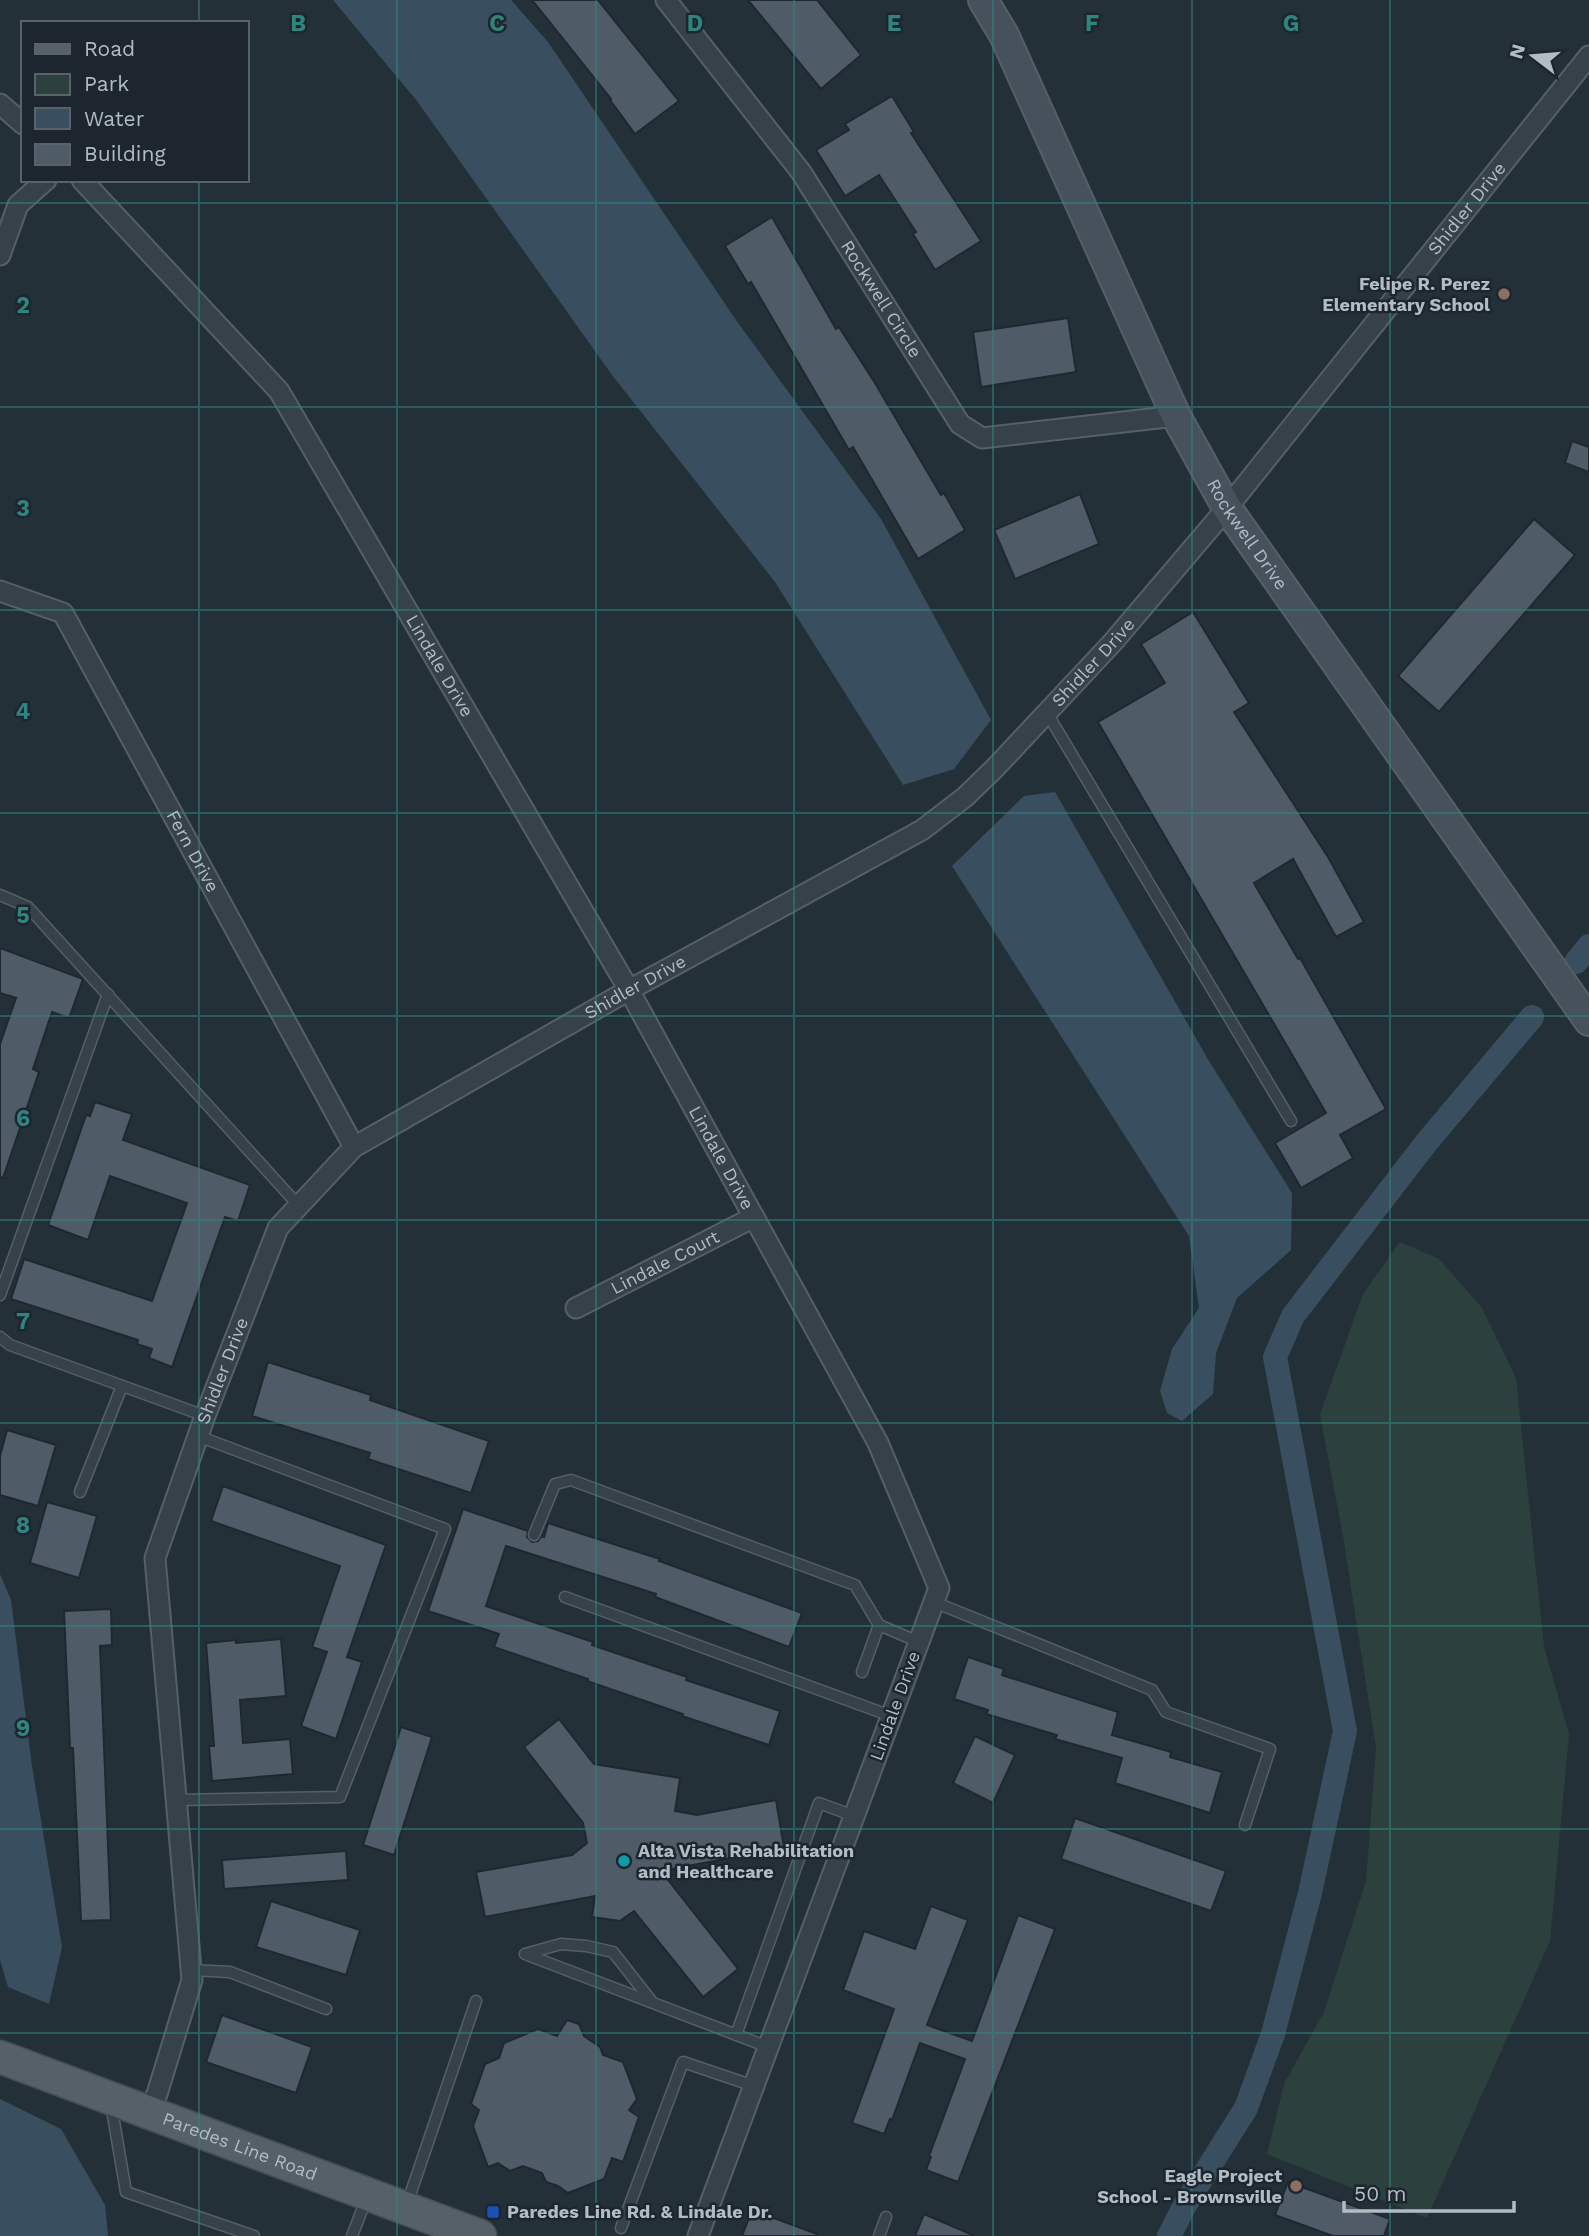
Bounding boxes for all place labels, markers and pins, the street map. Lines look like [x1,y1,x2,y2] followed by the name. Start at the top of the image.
[1322,273,1490,315] place label: Felipe R. Perez Elementary School
[1496,286,1512,302] marker: Felipe R. Perez Elementary School
[638,1840,854,1882] place label: Alta Vista Rehabilitation and Healthcare
[616,1853,632,1869] marker: Alta Vista Rehabilitation and Healthcare
[1097,2165,1282,2207] place label: Eagle Project School - Brownsville
[1288,2178,1304,2194] marker: Eagle Project School - Brownsville
[507,2201,772,2222] place label: Paredes Line Rd. & Lindale Dr.
[485,2204,501,2220] marker: Paredes Line Rd. & Lindale Dr.

